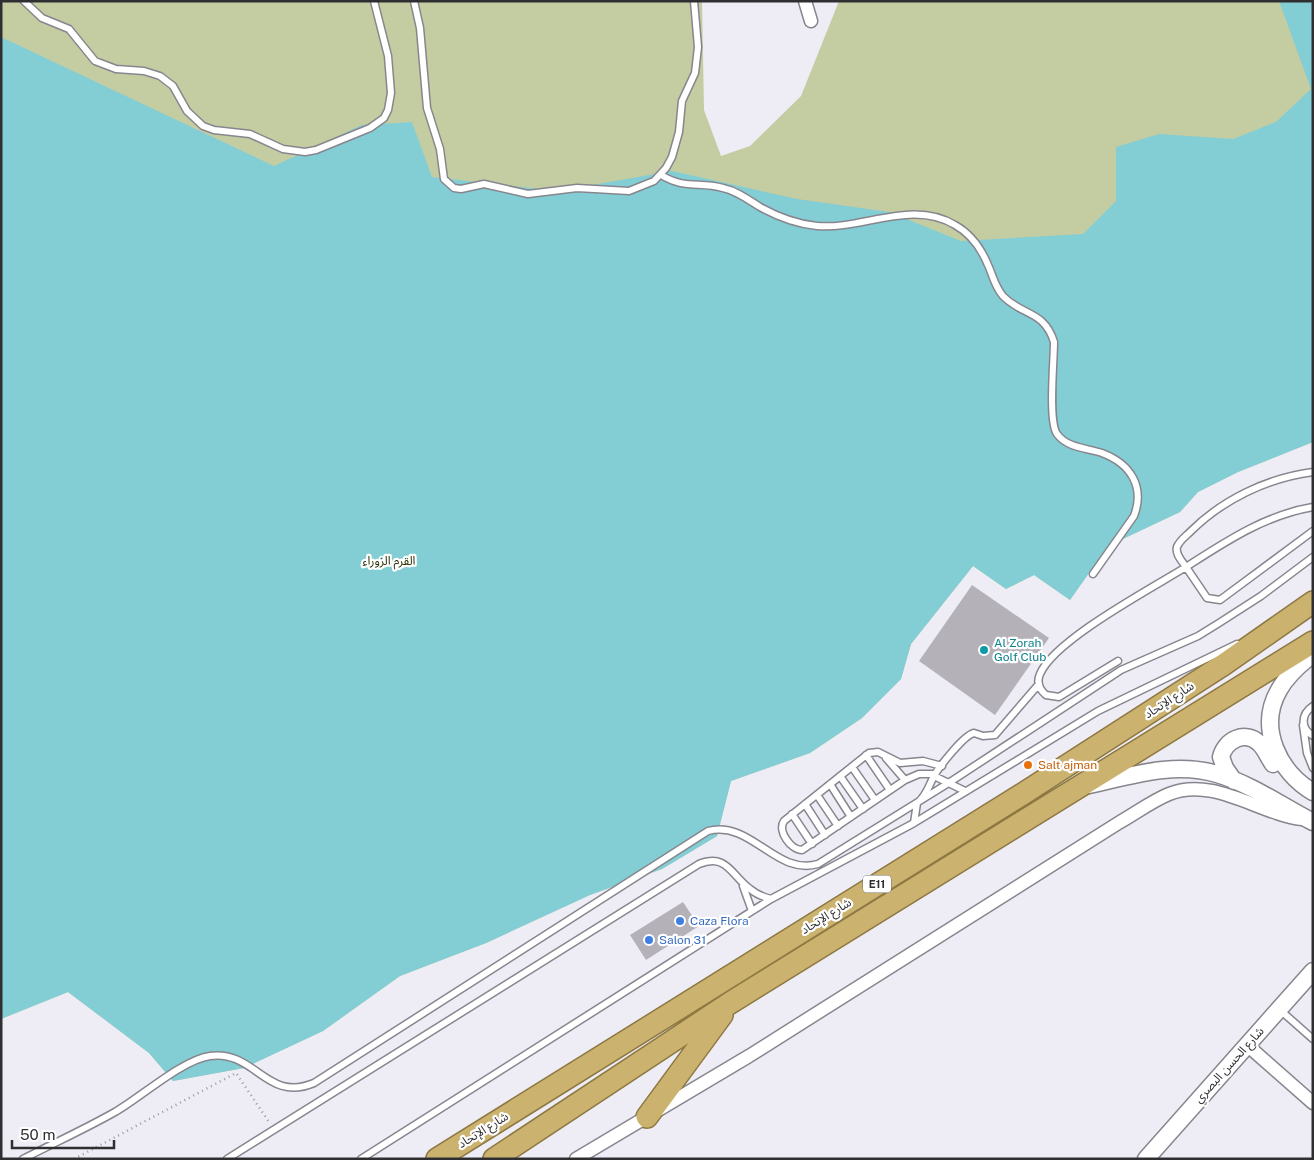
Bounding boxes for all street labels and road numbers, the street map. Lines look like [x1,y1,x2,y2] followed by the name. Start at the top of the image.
[1141,679,1198,723] street label: شارع الإتحاد
[863,876,891,892] road number: E11
[798,895,855,939] street label: شارع الإتحاد
[1191,1024,1269,1108] street label: شارع الحسن البصري
[455,1109,512,1153] street label: شارع الإتحاد

